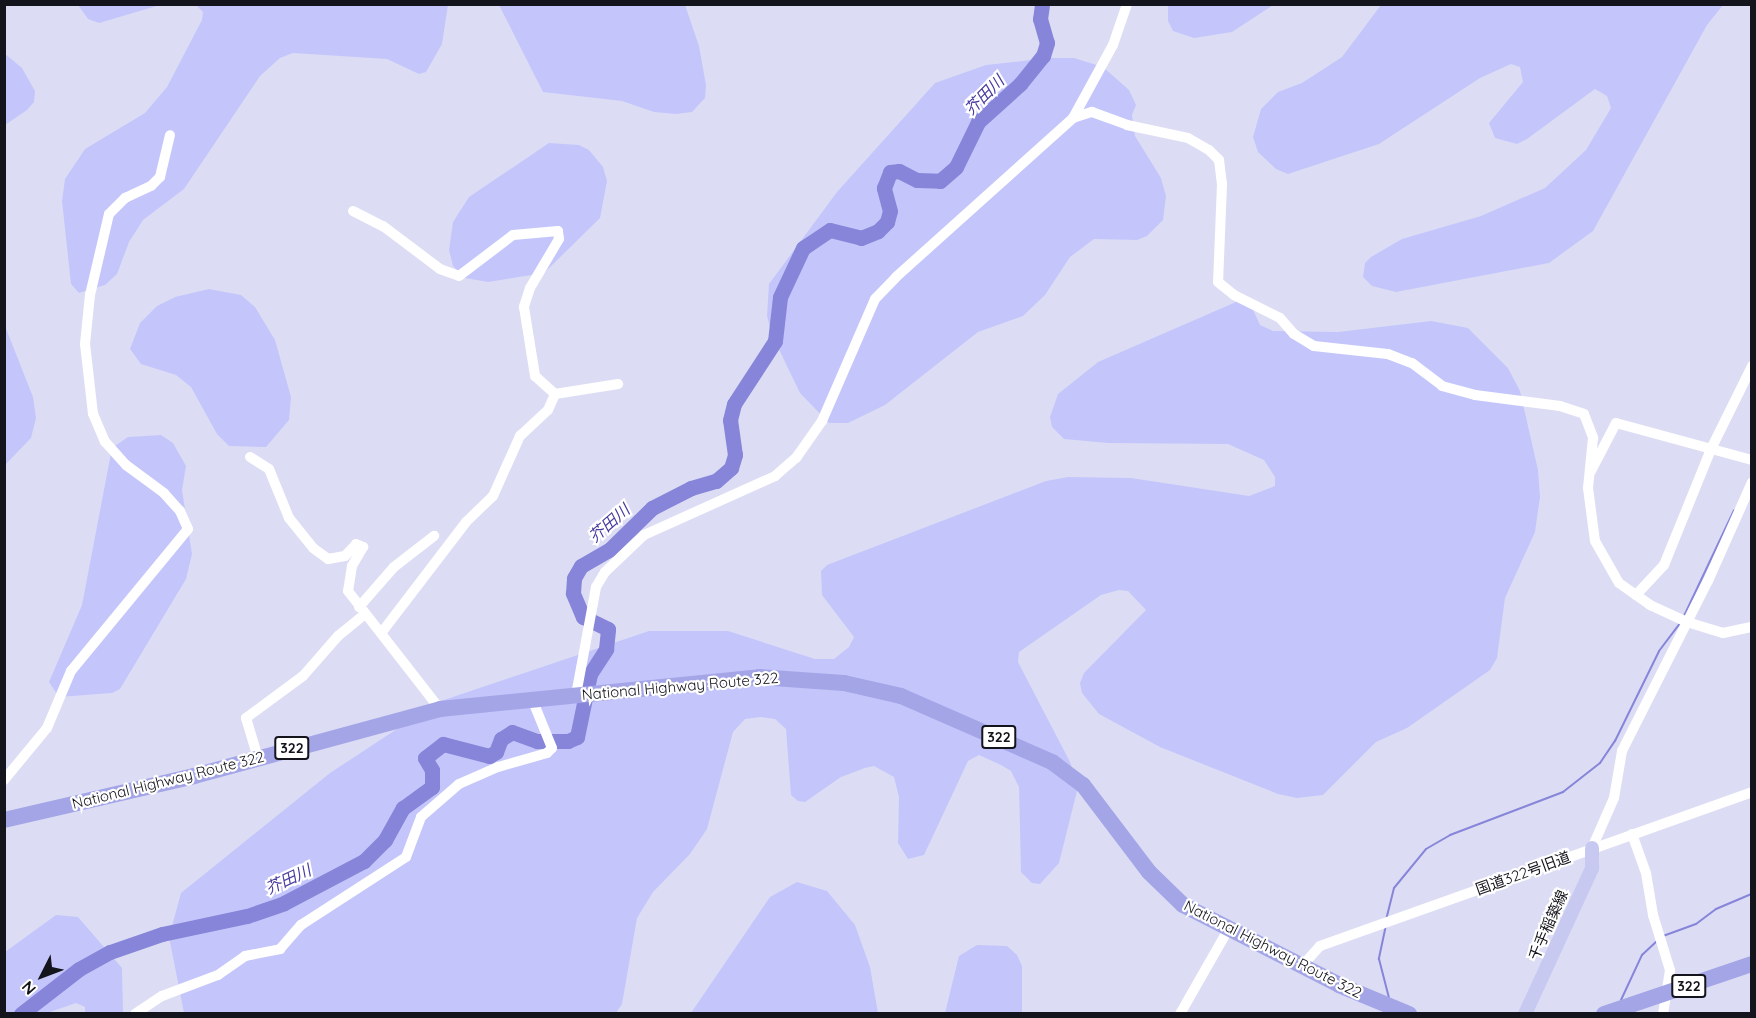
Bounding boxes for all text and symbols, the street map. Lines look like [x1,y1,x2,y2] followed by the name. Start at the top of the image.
[960,71,1008,119] water label: 芥田川
[585,500,633,546] water label: 芥田川
[581,668,779,704] street label: National Highway Route 322
[981,726,1017,748] road number: 322
[274,737,310,759] road number: 322
[70,747,266,813] street label: National Highway Route 322
[1473,848,1573,898] street label: 国道322号旧道
[262,860,314,898] water label: 芥田川
[1525,887,1571,963] street label: 千手稲築線
[1181,896,1365,1002] street label: National Highway Route 322
[12,946,72,1006] north arrow
[1671,975,1707,997] road number: 322
[17,977,40,999] text: N

